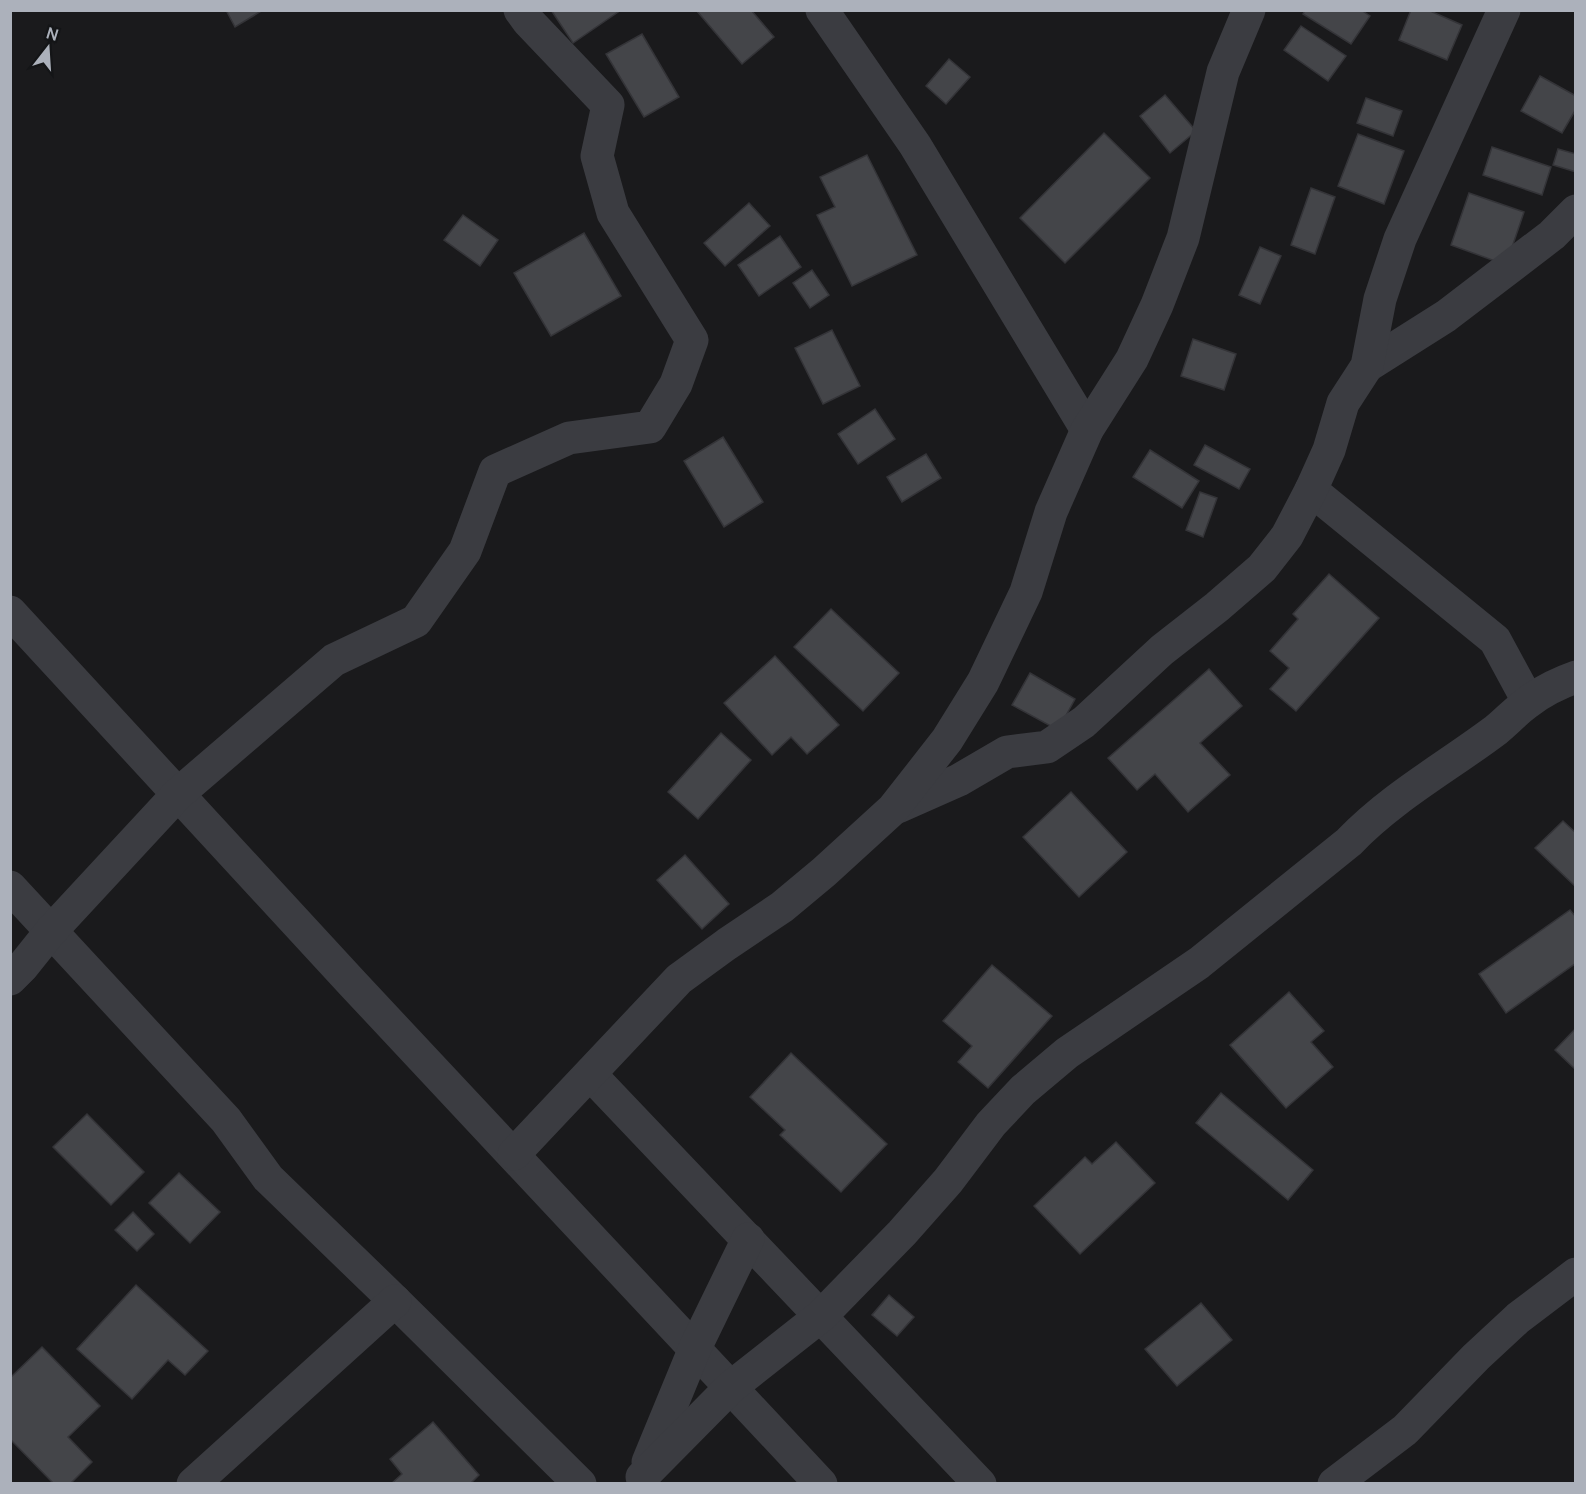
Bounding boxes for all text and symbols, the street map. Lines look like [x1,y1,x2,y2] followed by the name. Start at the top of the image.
[18,18,78,78] north arrow
[44,21,61,46] text: N

